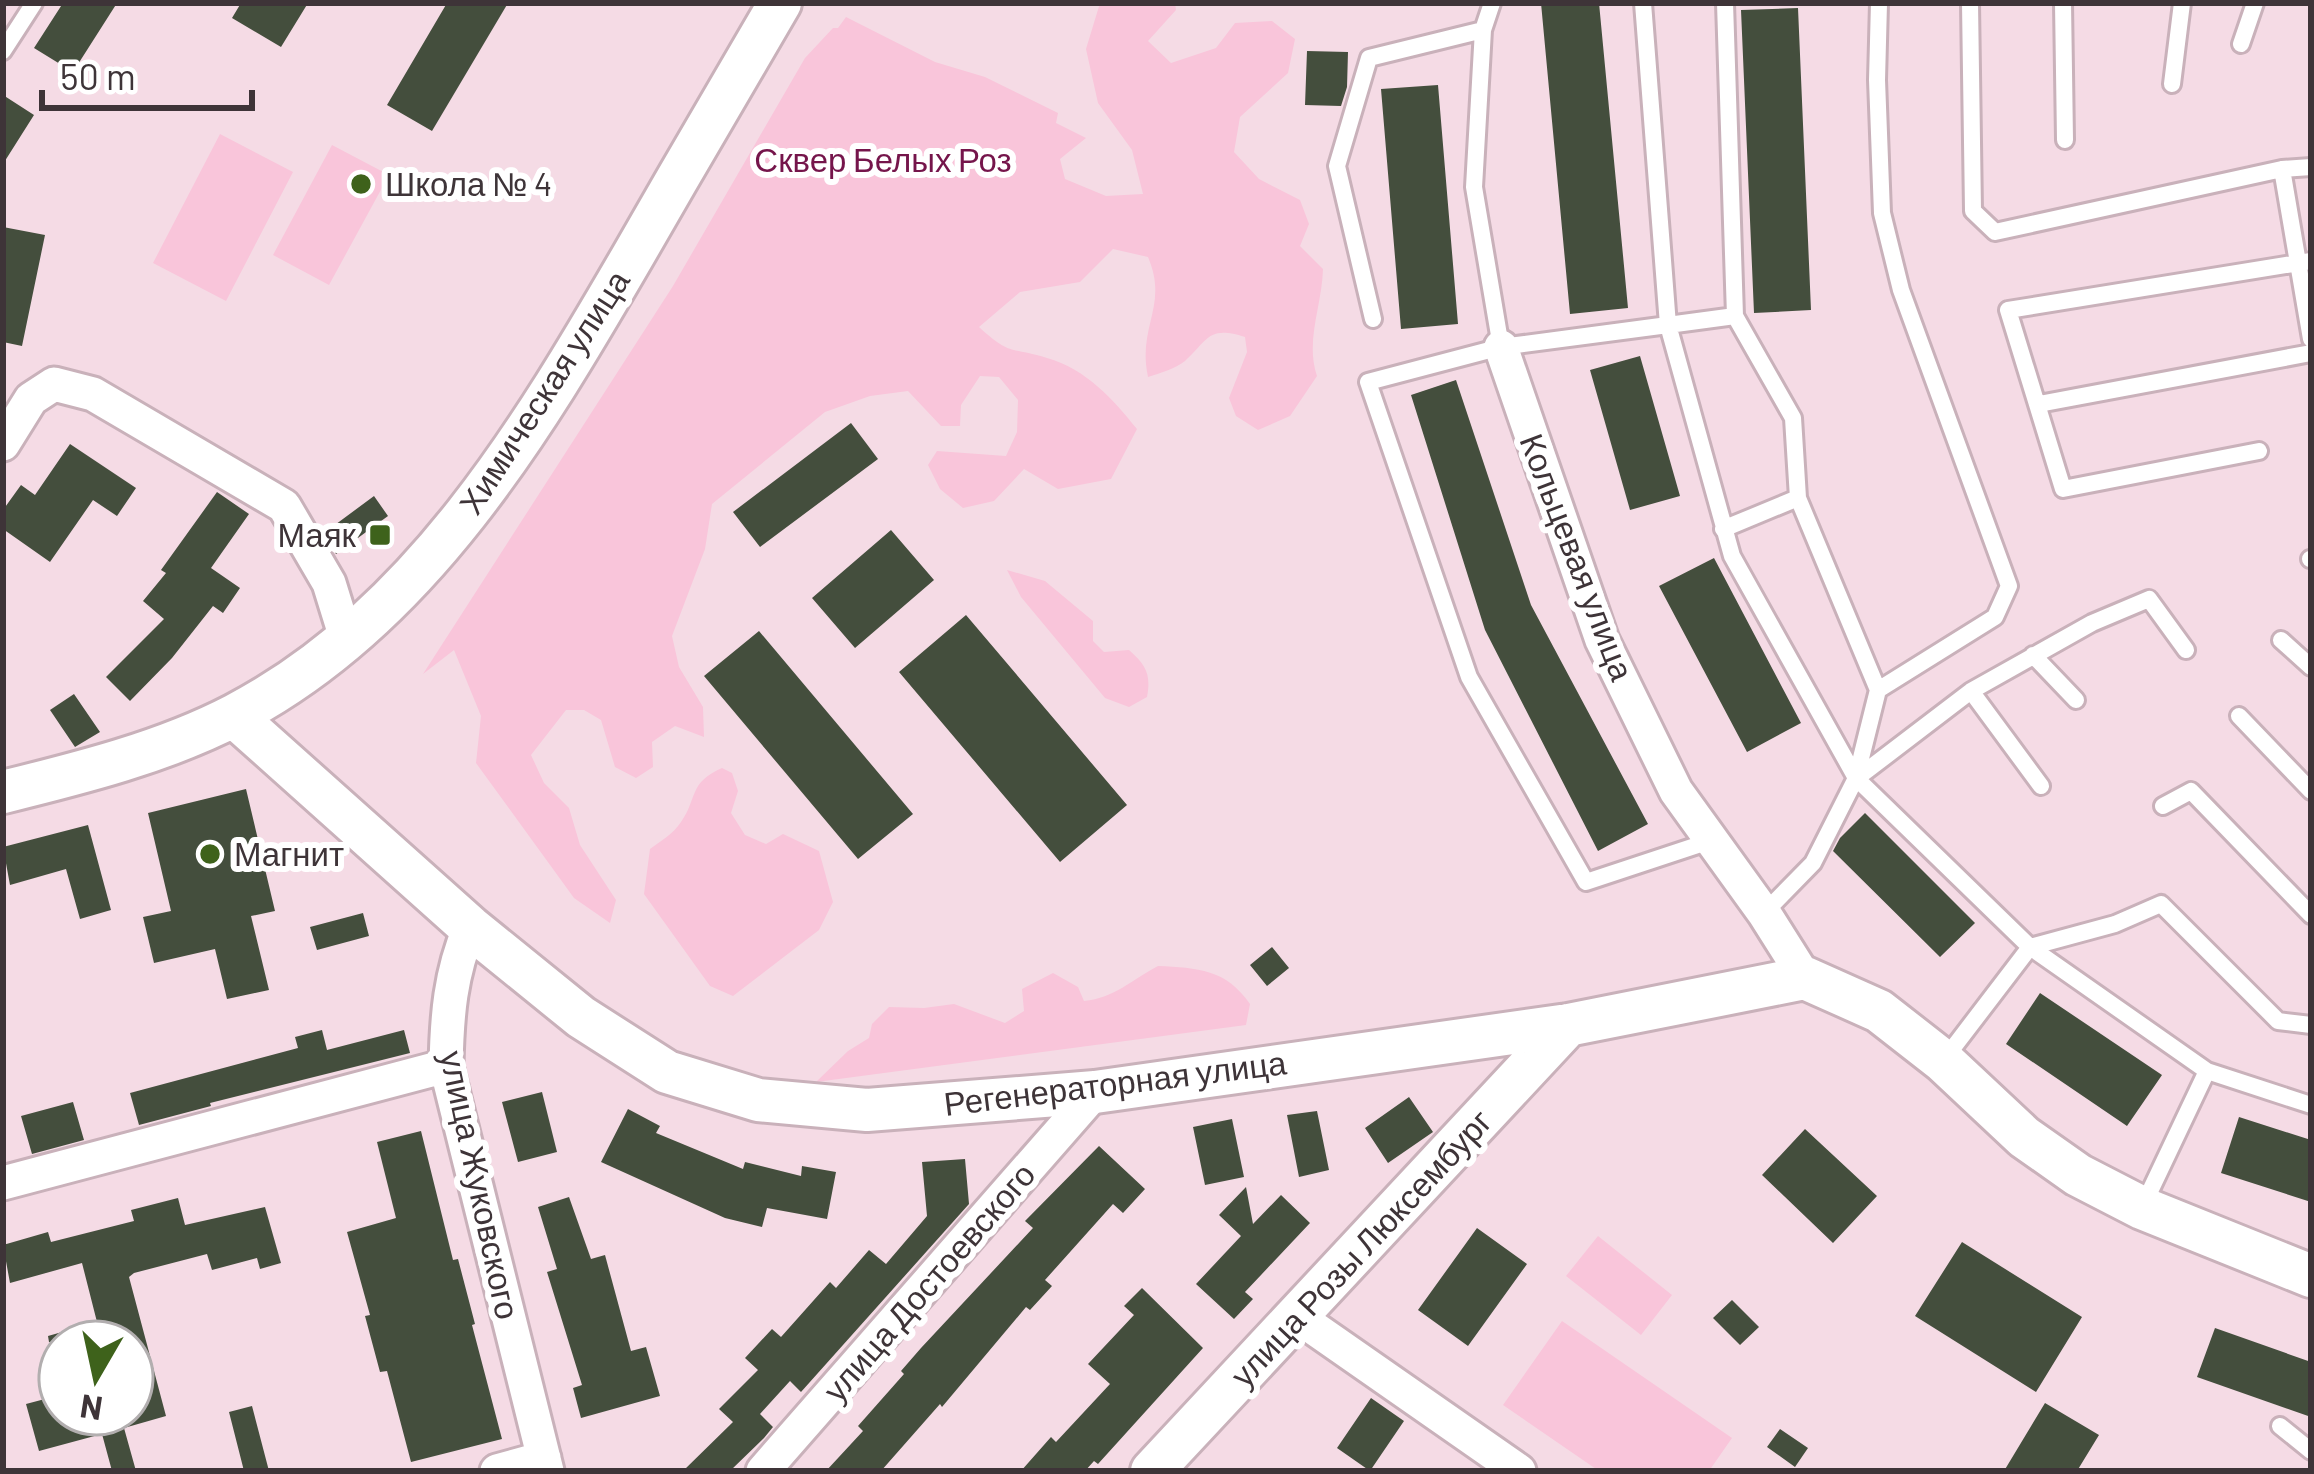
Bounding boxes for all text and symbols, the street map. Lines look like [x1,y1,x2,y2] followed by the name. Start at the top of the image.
[42,36,252,110] scale bar
[60,54,136,97] text: 50 m
[754,139,1012,179] park label: Сквер Белых Роз
[385,163,552,203] place label: Школа № 4
[348,171,374,197] marker: Школа № 4
[450,262,637,521] street label: Химическая улица
[1513,428,1644,686] street label: Кольцевая улица
[277,514,357,554] place label: Маяк
[367,522,393,548] marker: Маяк
[234,833,344,873] place label: Магнит
[197,841,223,867] marker: Магнит
[942,1041,1289,1123] street label: Регенераторная улица
[433,1047,529,1323] street label: улица Жуковского
[1221,1100,1499,1394] street label: улица Розы Люксембург
[814,1154,1043,1409] street label: улица Достоевского
[36,1318,156,1438] north arrow
[77,1387,105,1430] text: N

